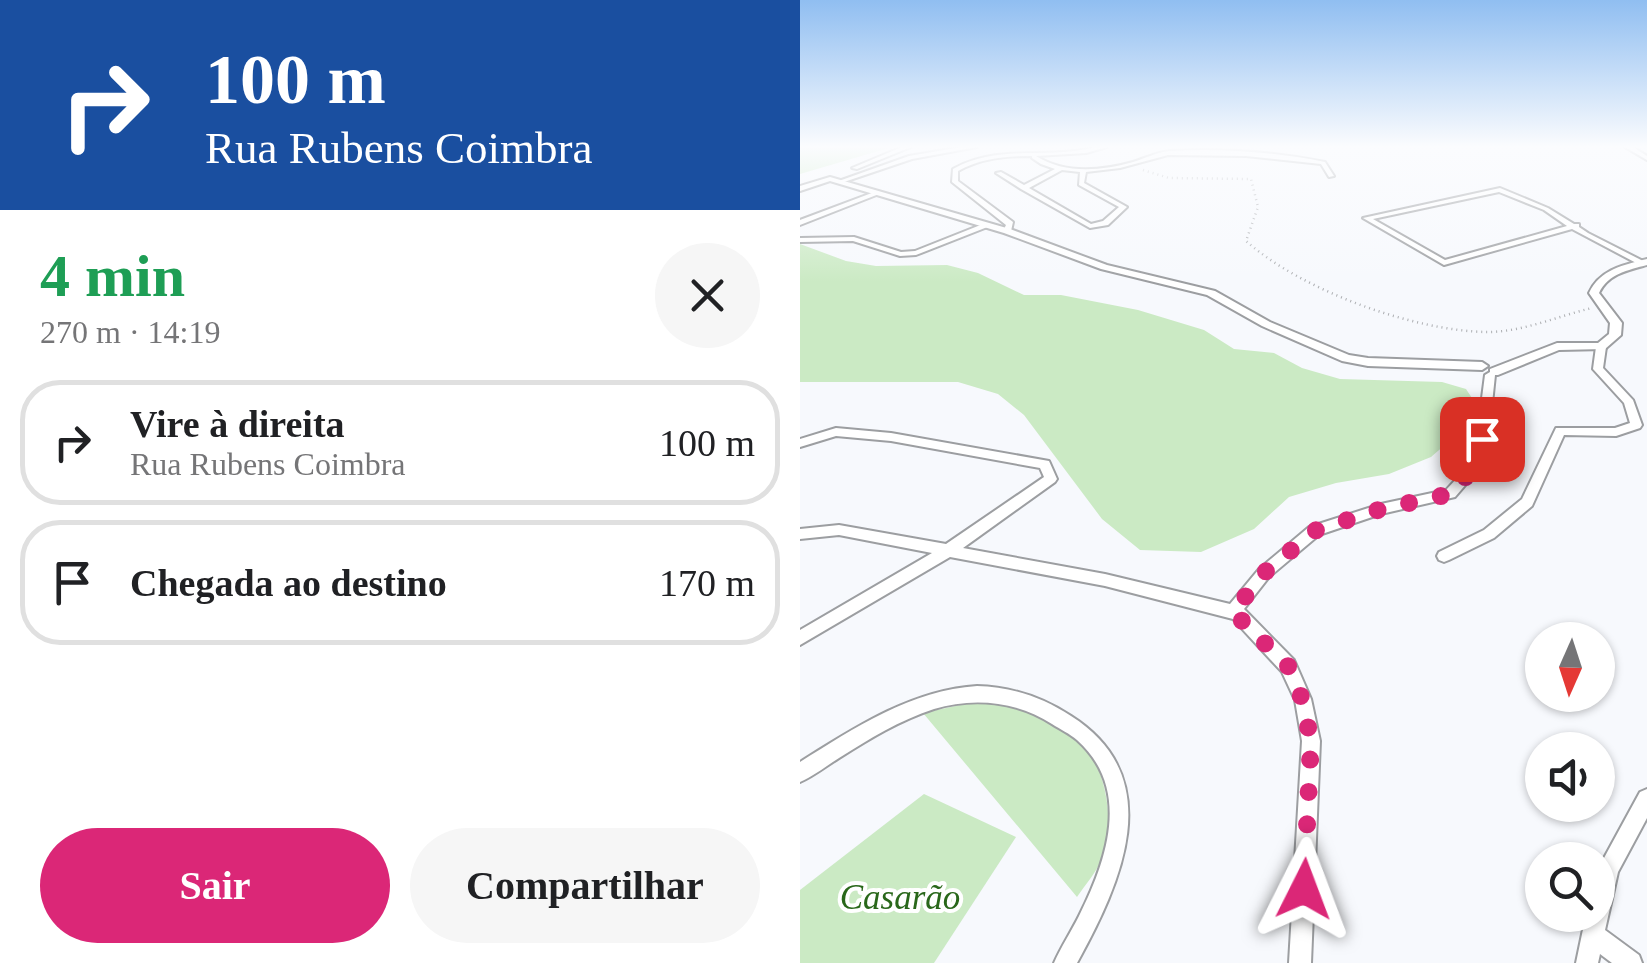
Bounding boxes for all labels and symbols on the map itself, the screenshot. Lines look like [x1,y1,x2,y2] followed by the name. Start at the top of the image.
[1440,397,1525,482] pin
[1525,622,1615,712] north arrow
[1252,837,1356,941] position arrow
[840,878,960,917] park label: Casarão

